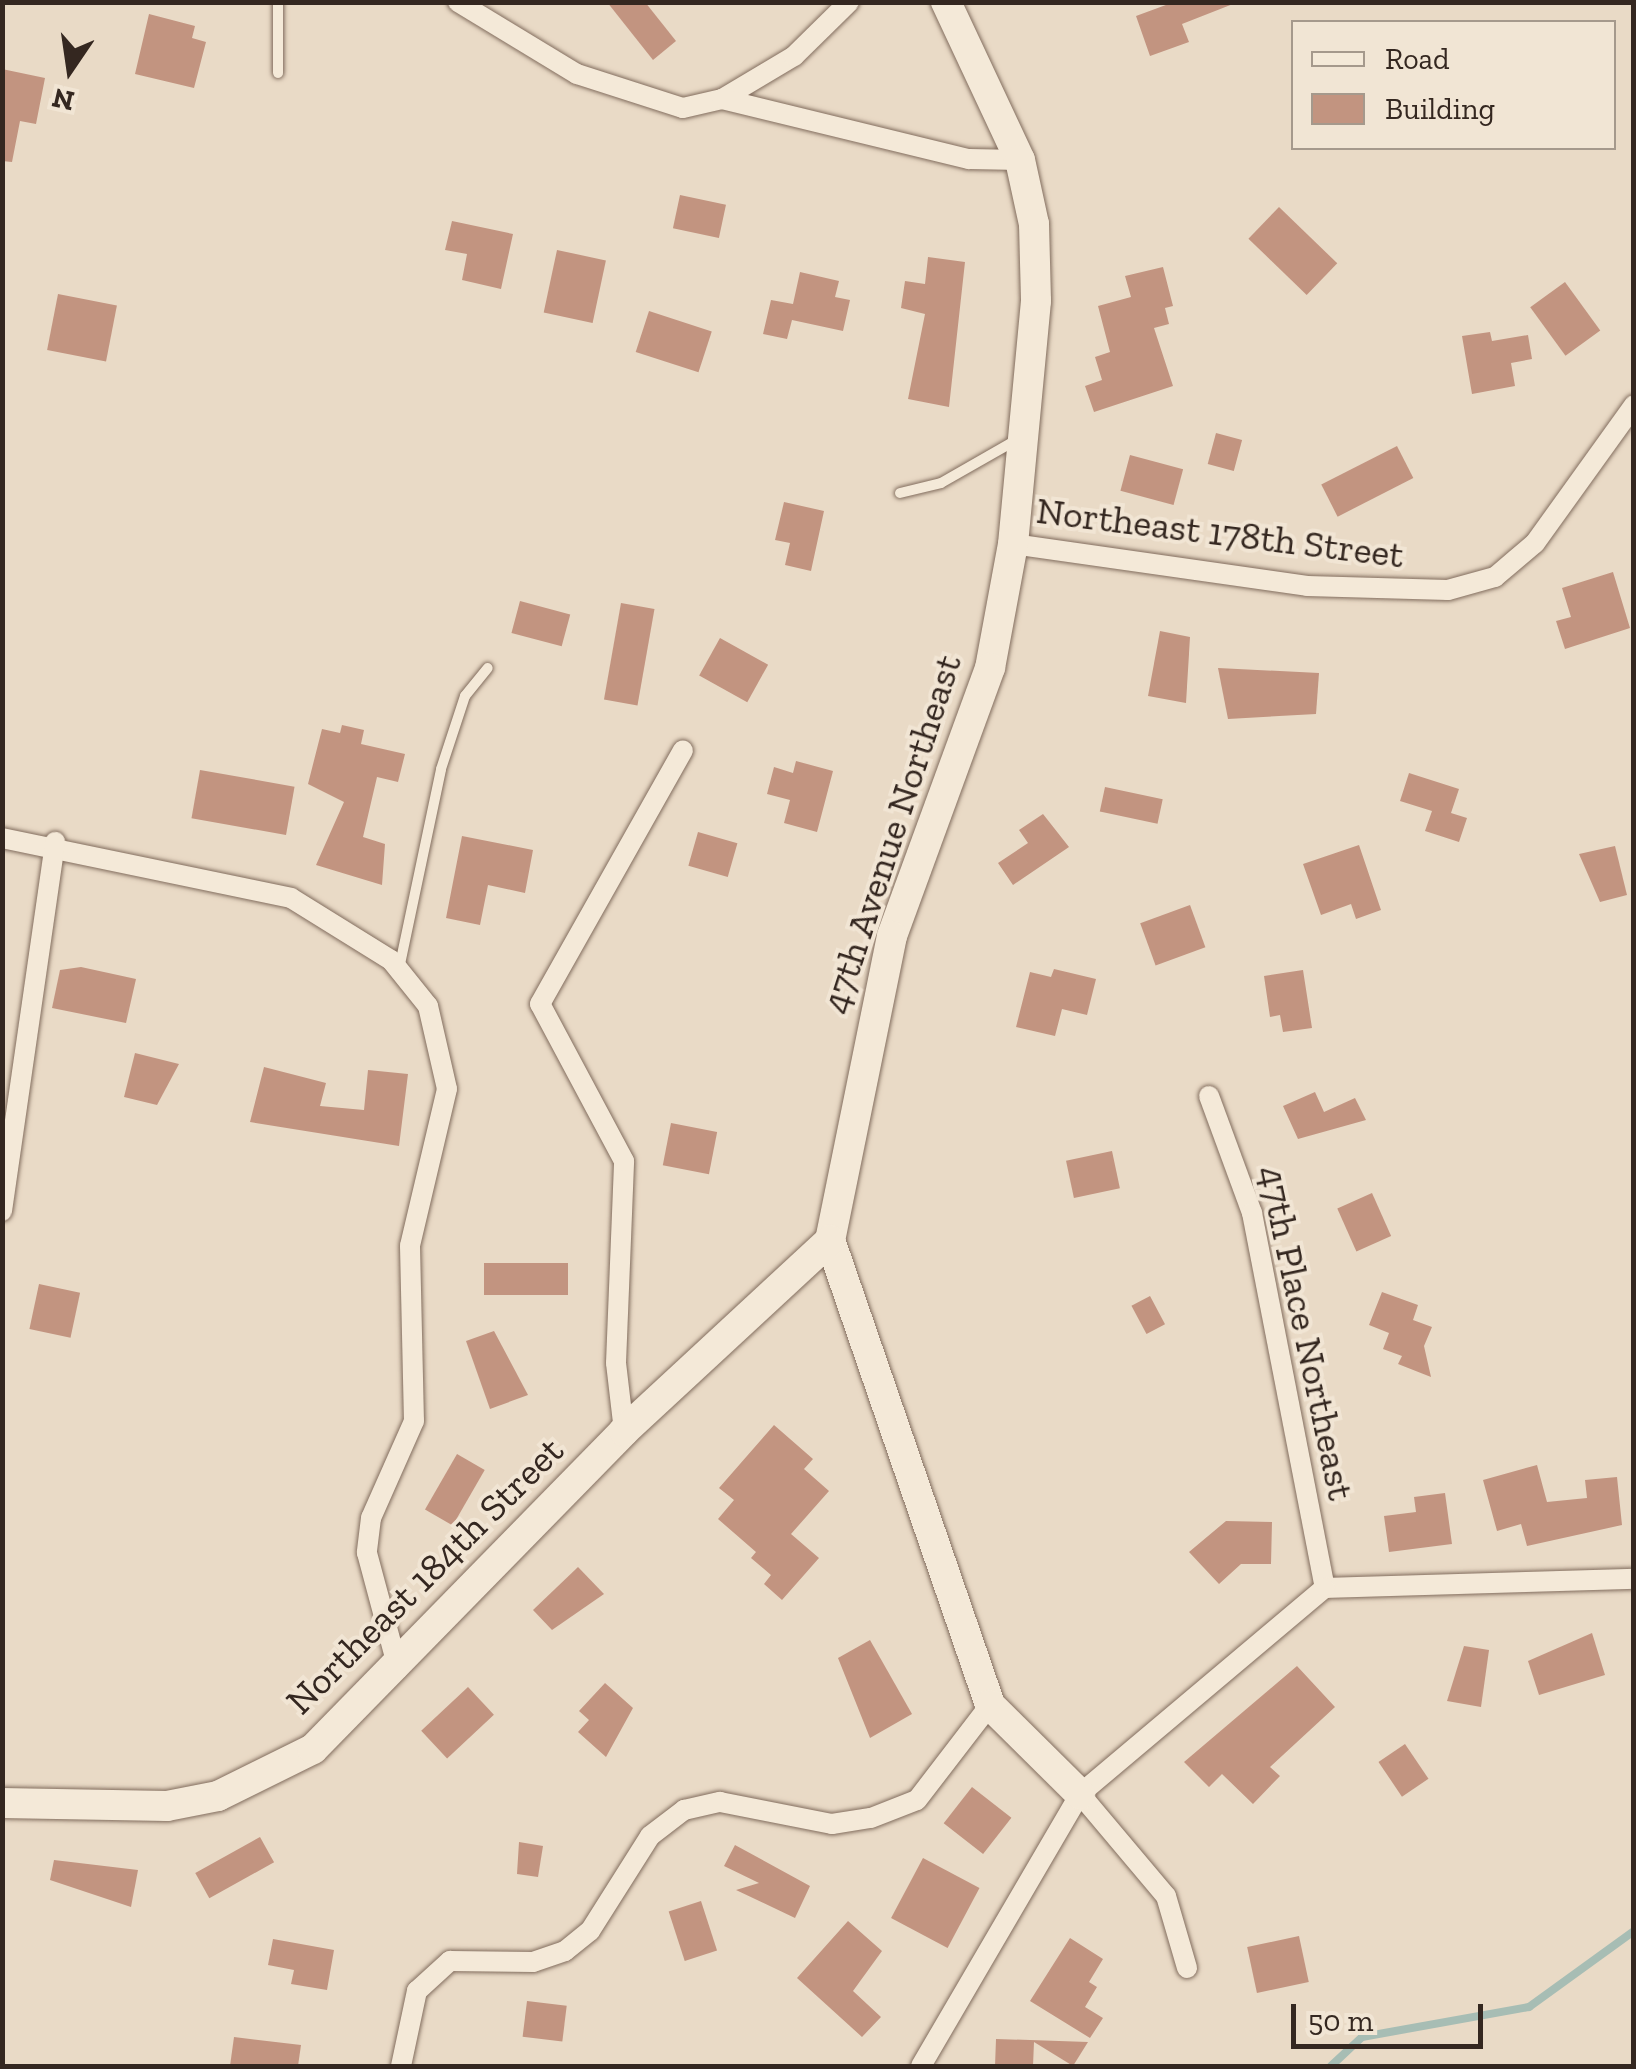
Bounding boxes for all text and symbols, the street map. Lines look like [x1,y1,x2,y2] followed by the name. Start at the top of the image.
[20,20,120,120] north arrow
[1291,20,1616,150] legend
[1385,41,1450,77] text: Road
[49,81,77,118] text: N
[1385,91,1495,127] text: Building
[1034,488,1406,578] street label: Northeast 178th Street
[812,648,972,1020] street label: 47th Avenue Northeast
[1248,1161,1364,1505] street label: 47th Place Northeast
[277,1428,573,1724] street label: Northeast 184th Street
[1296,1984,1488,2046] scale bar
[1308,2003,1373,2039] text: 50 m

